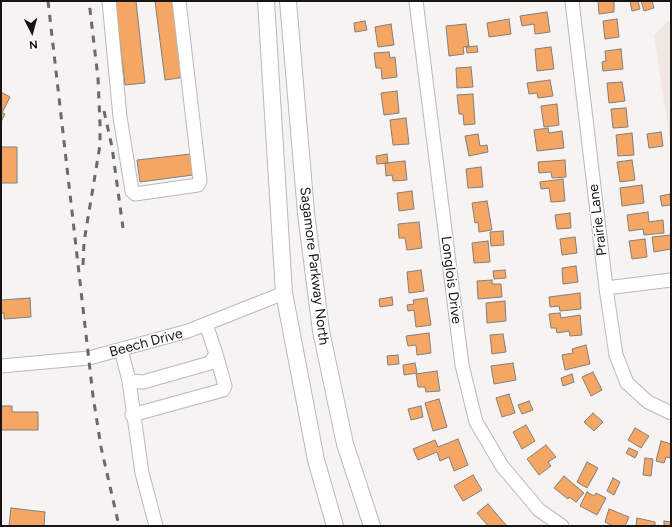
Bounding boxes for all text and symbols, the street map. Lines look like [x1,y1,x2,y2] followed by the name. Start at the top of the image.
[12,12,52,52] north arrow
[28,38,38,51] text: N
[585,183,611,257] street label: Prairie Lane
[296,186,332,346] street label: Sagamore Parkway North
[437,235,465,325] street label: Longlois Drive
[108,325,184,361] street label: Beech Drive

